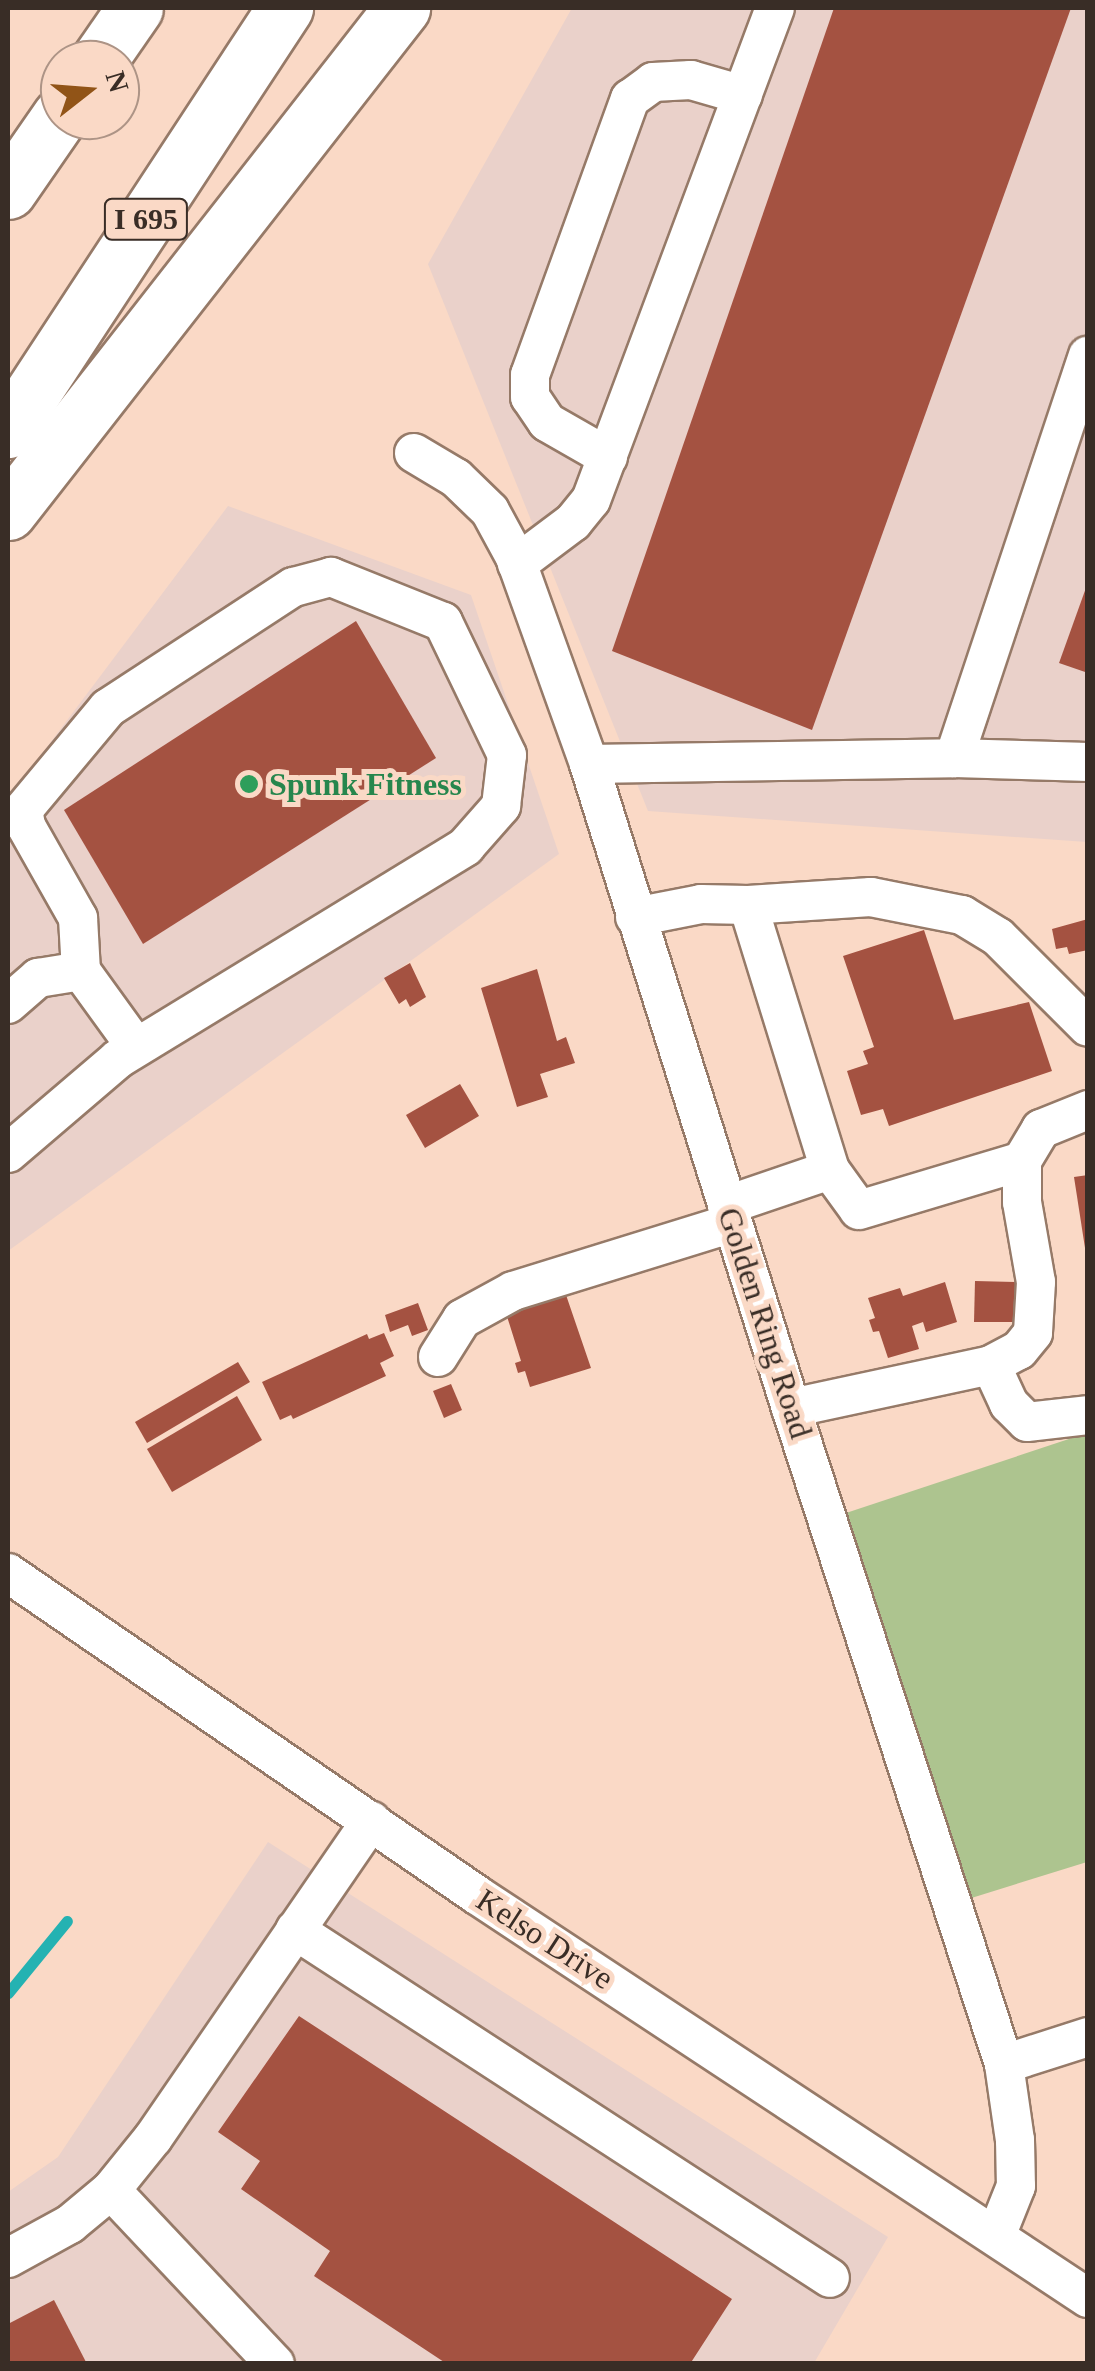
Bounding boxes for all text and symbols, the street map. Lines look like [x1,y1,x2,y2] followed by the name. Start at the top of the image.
[40,40,140,140] north arrow
[99,67,135,96] text: N
[104,194,188,244] road number: I 695
[269,765,462,803] place label: Spunk Fitness
[238,773,260,795] marker: Spunk Fitness
[710,1203,820,1443] street label: Golden Ring Road
[469,1881,621,1997] street label: Kelso Drive

